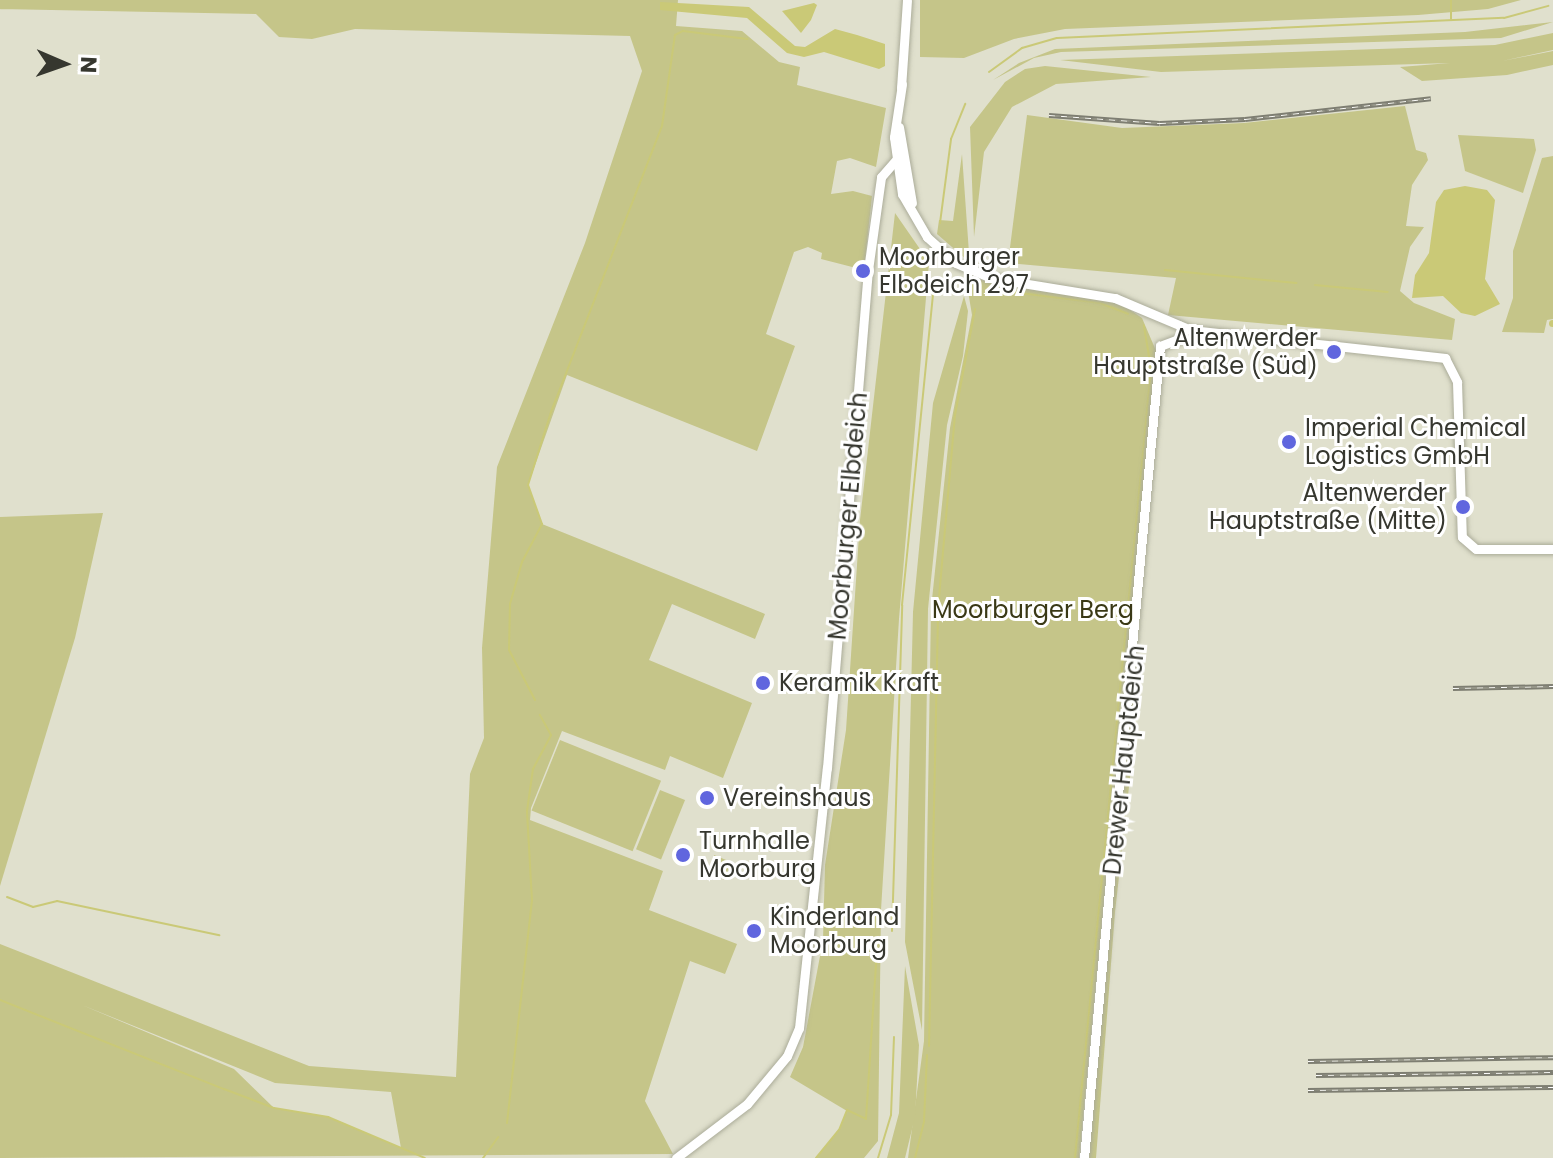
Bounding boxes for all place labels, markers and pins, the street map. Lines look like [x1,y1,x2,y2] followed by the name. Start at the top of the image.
[879,243,1029,299] place label: Moorburger Elbdeich 297
[854,262,872,280] marker: Moorburger Elbdeich 297
[1093,324,1318,380] place label: Altenwerder Hauptstraße (Süd)
[1325,343,1343,361] marker: Altenwerder Hauptstraße (Süd)
[1305,414,1526,470] place label: Imperial Chemical Logistics GmbH
[1280,433,1298,451] marker: Imperial Chemical Logistics GmbH
[1209,479,1447,535] place label: Altenwerder Hauptstraße (Mitte)
[1454,498,1472,516] marker: Altenwerder Hauptstraße (Mitte)
[779,669,939,697] place label: Keramik Kraft
[754,674,772,692] marker: Keramik Kraft
[723,784,871,812] place label: Vereinshaus
[698,789,716,807] marker: Vereinshaus
[699,827,816,883] place label: Turnhalle Moorburg
[674,846,692,864] marker: Turnhalle Moorburg
[770,903,899,959] place label: Kinderland Moorburg
[745,922,763,940] marker: Kinderland Moorburg

